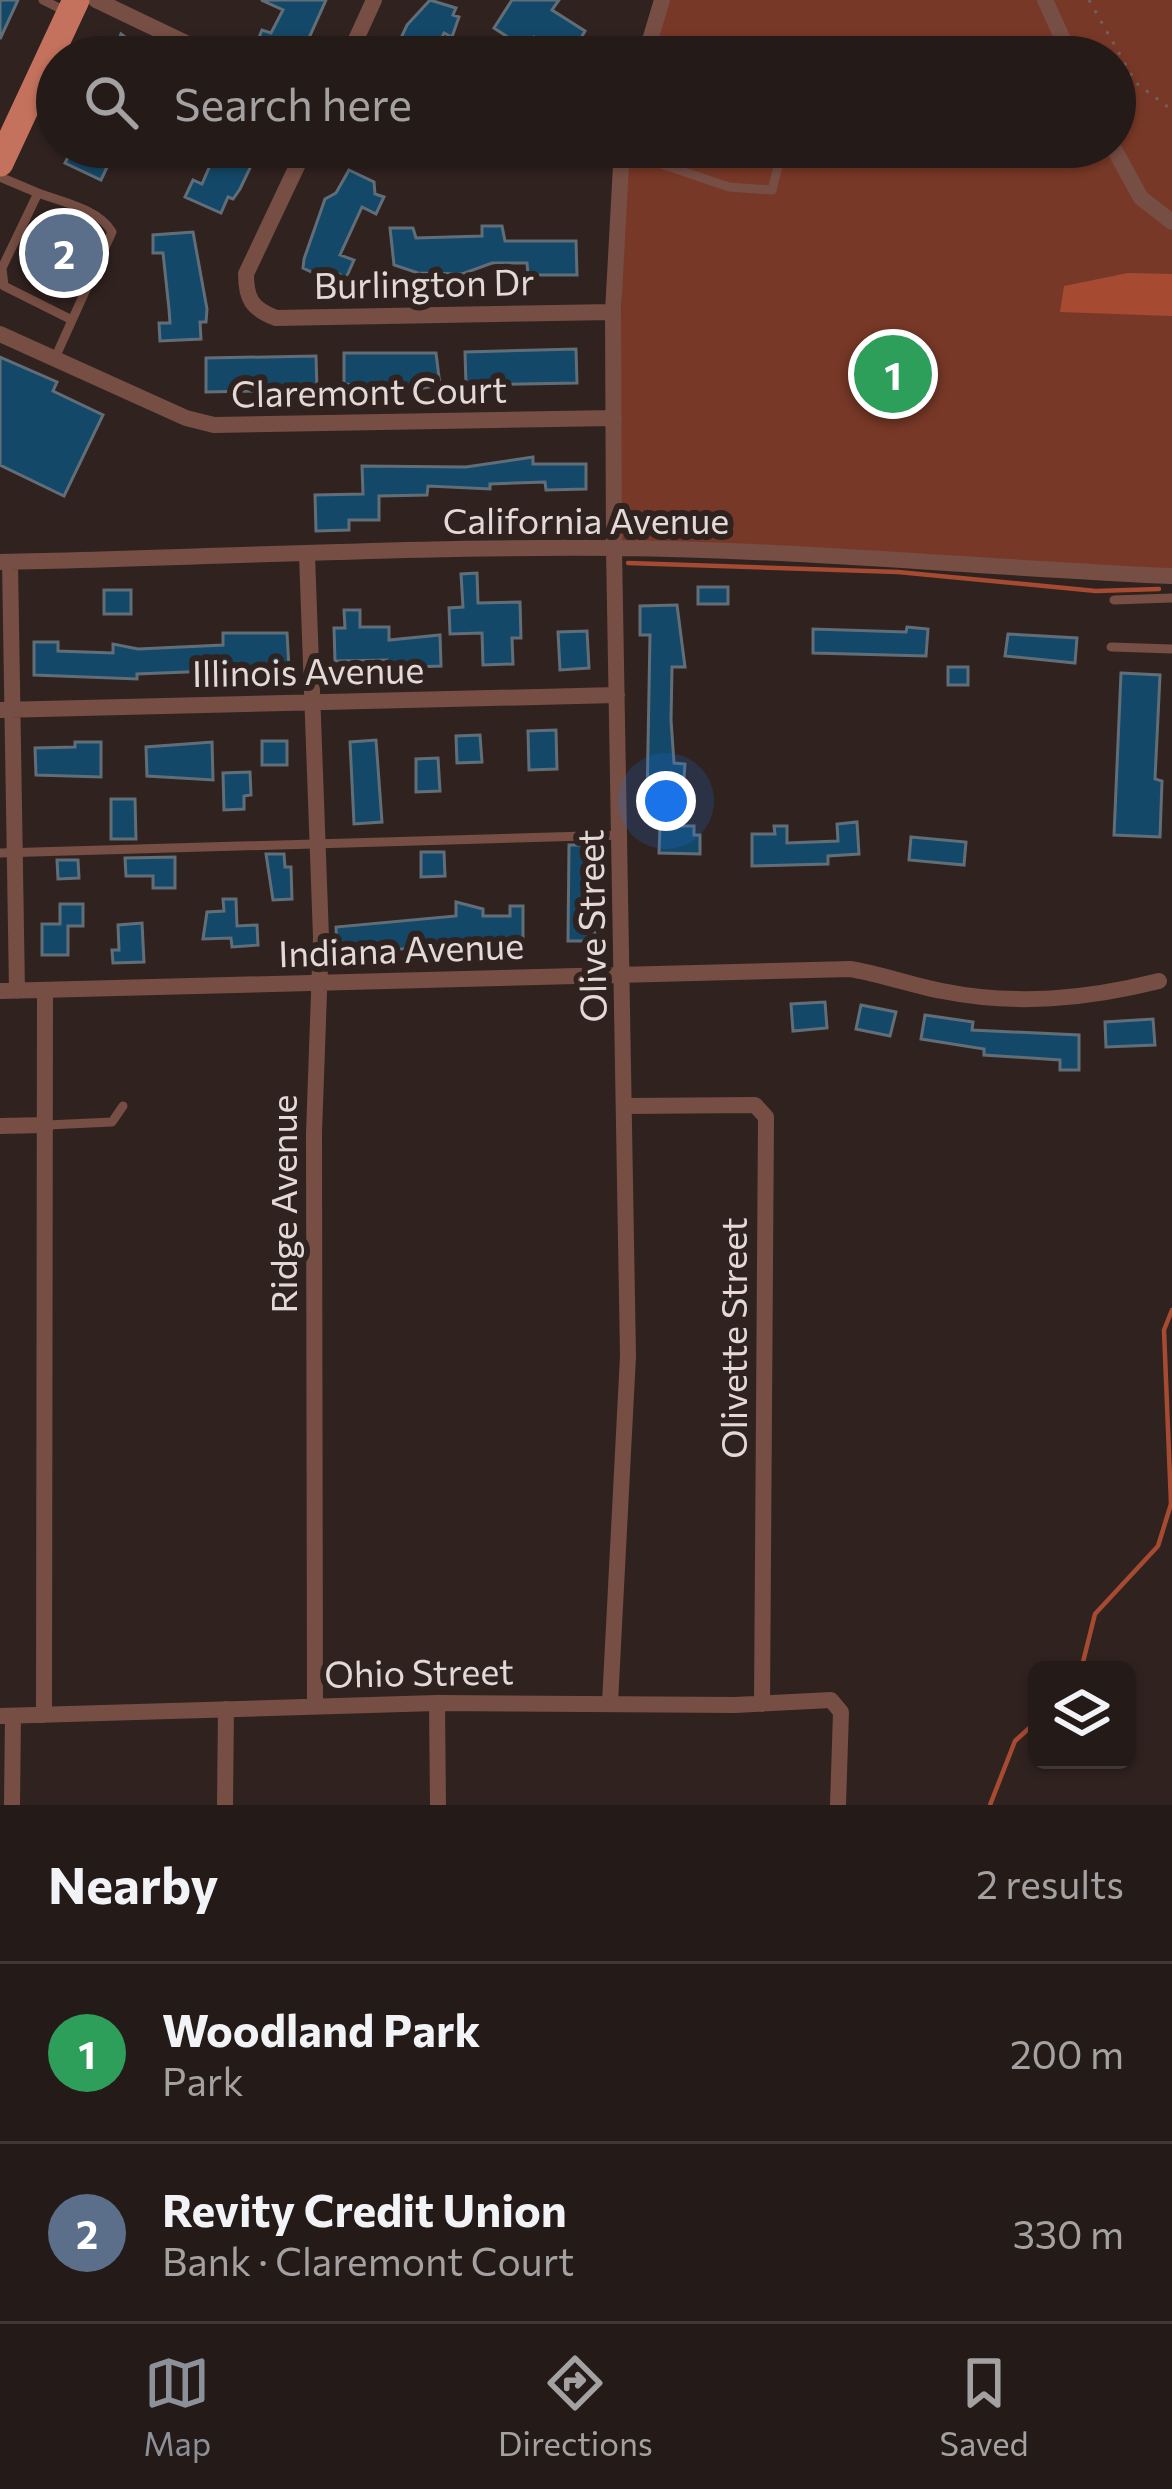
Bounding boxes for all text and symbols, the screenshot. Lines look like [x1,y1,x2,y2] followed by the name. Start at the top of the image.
[36,36,1136,168] search box
[78,69,144,135] icon: search
[174,75,412,130] text: Search here
[25,208,103,298] pin: 2
[313,258,535,306] street label: Burlington Dr
[854,329,932,419] pin: 1
[231,366,507,414] street label: Claremont Court
[443,497,729,541] street label: California Avenue
[191,646,425,694] street label: Illinois Avenue
[636,771,696,831] your location
[566,829,614,1023] street label: Olive Street
[277,922,525,974] street label: Indiana Avenue
[260,1094,304,1314] street label: Ridge Avenue
[710,1217,754,1459] street label: Olivette Street
[324,1647,514,1695] street label: Ohio Street
[1028,1661,1136,1769] map controls
[1028,1661,1136,1769] button: layers
[48,1852,218,1915] text: Nearby
[976,1859,1124,1907] text: 2 results
[162,2001,480,2056] text: Woodland Park
[78,2029,96,2077] text: 1
[1010,2029,1124,2077] text: 200 m
[162,2056,244,2104] text: Park
[162,2181,567,2236] text: Revity Credit Union
[76,2209,98,2257] text: 2
[1013,2209,1124,2257] text: 330 m
[162,2236,574,2284] text: Bank · Claremont Court
[143,2350,211,2463] tab: Map
[498,2350,653,2463] tab: Directions
[940,2350,1029,2463] tab: Saved

